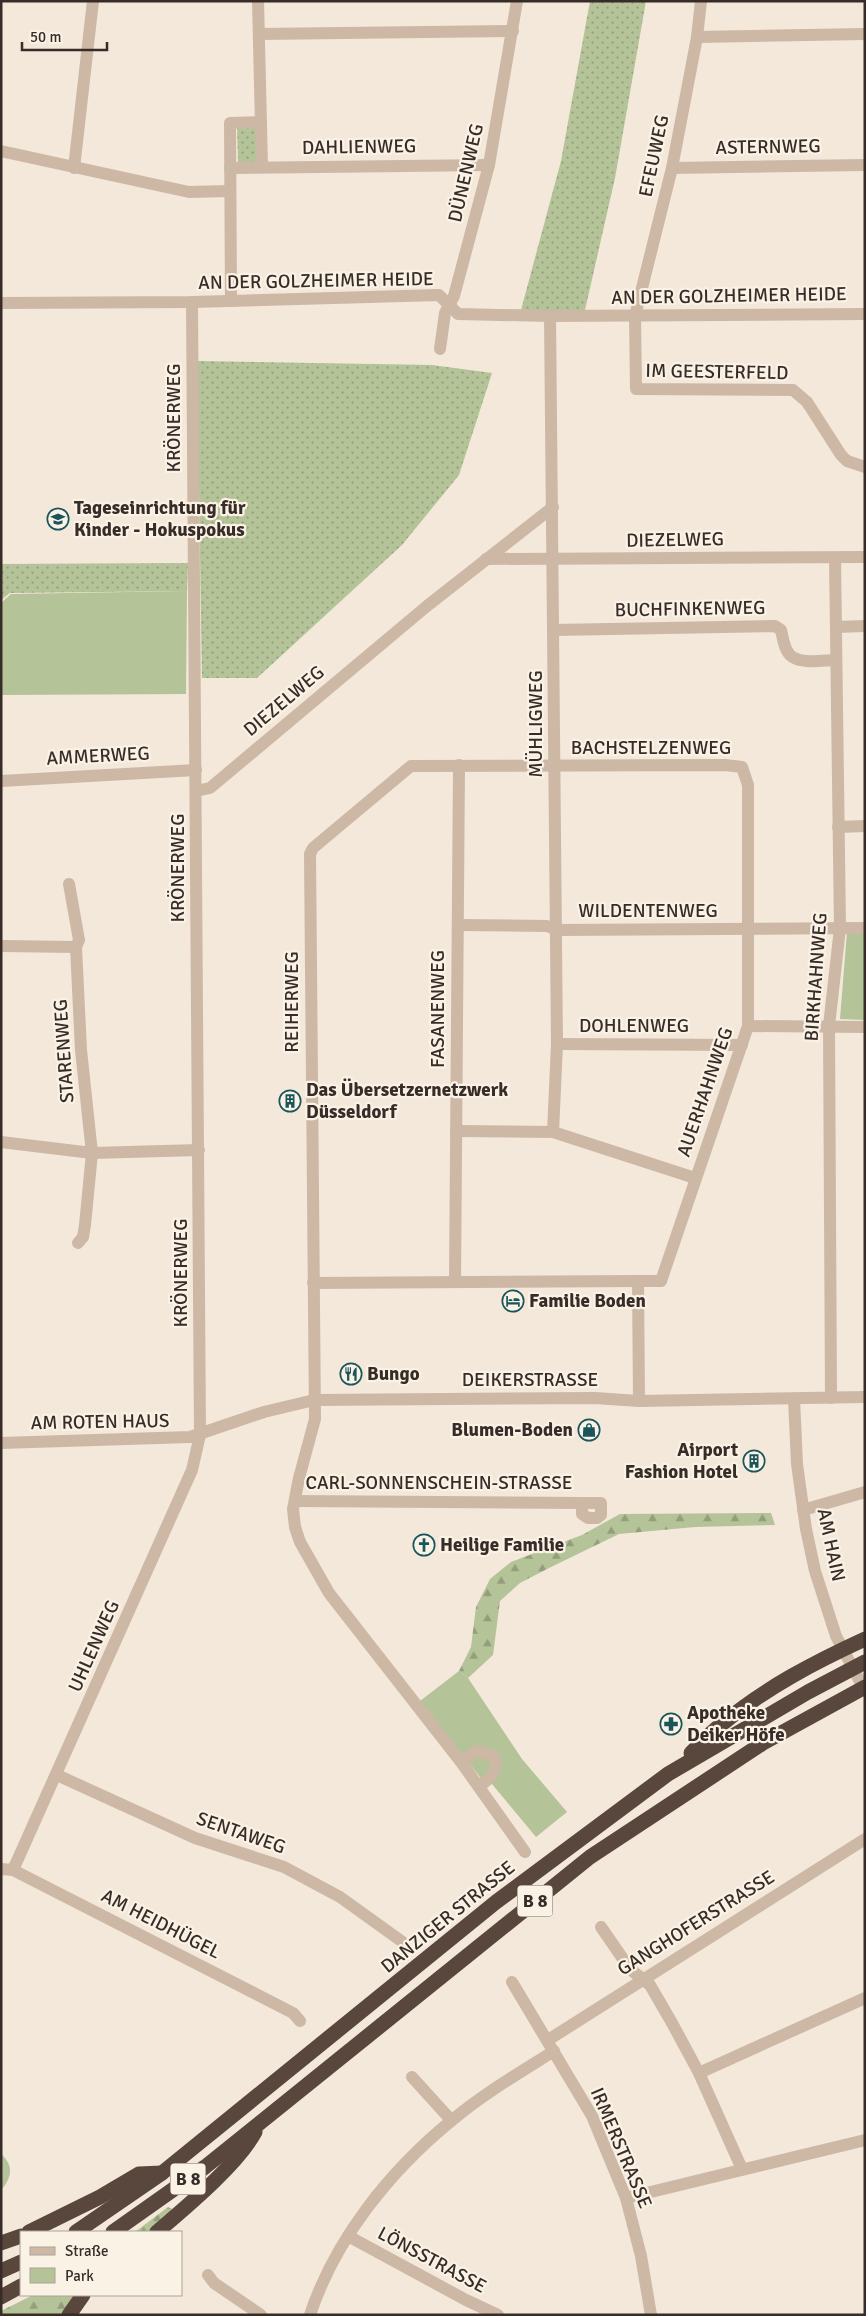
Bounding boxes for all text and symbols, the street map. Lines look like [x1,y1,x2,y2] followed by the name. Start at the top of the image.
[22,20,108,52] scale bar
[30,28,61,46] text: 50 m
[634,113,674,199] street label: EFEUWEG
[443,121,489,225] street label: DÜNENWEG
[302,134,416,160] street label: DAHLIENWEG
[715,134,821,160] street label: ASTERNWEG
[198,267,434,295] street label: AN DER GOLZHEIMER HEIDE
[611,282,847,310] street label: AN DER GOLZHEIMER HEIDE
[645,359,789,385] street label: IM GEESTERFELD
[162,364,186,472] street label: KRÖNERWEG
[74,496,246,542] place label: Tageseinrichtung für Kinder - Hokuspokus
[46,507,70,531] school or university icon: Tageseinrichtung für Kinder - Hokuspokus
[626,527,724,553] street label: DIEZELWEG
[614,596,766,622] street label: BUCHFINKENWEG
[239,660,329,742] street label: DIEZELWEG
[524,670,548,778] street label: MÜHLIGWEG
[571,736,731,760] street label: BACHSTELZENWEG
[46,741,150,771] street label: AMMERWEG
[166,814,190,922] street label: KRÖNERWEG
[578,899,718,923] street label: WILDENTENWEG
[800,912,832,1042] street label: BIRKHAHNWEG
[426,950,450,1068] street label: FASANENWEG
[280,951,304,1053] street label: REIHERWEG
[48,998,80,1104] street label: STARENWEG
[579,1014,689,1038] street label: DOHLENWEG
[672,1024,738,1160] street label: AUERHAHNWEG
[306,1078,508,1124] place label: Das Übersetzernetzwerk Düsseldorf
[278,1089,302,1113] building icon: Das Übersetzernetzwerk Düsseldorf
[169,1219,193,1327] street label: KRÖNERWEG
[501,1289,525,1313] hotel icon: Familie Boden
[529,1289,646,1313] place label: Familie Boden
[339,1362,363,1386] restaurant icon: Bungo
[367,1362,420,1386] place label: Bungo
[462,1368,598,1392] street label: DEIKERSTRASSE
[30,1409,170,1435] street label: AM ROTEN HAUS
[451,1418,573,1442] place label: Blumen-Boden
[577,1418,601,1442] shop icon: Blumen-Boden
[625,1438,738,1484] place label: Airport Fashion Hotel
[742,1449,766,1473] building icon: Airport Fashion Hotel
[305,1471,573,1495] street label: CARL-SONNENSCHEIN-STRASSE
[812,1506,850,1584] street label: AM HAIN
[412,1533,436,1557] church icon: Heilige Familie
[440,1533,564,1557] place label: Heilige Familie
[63,1596,125,1696] street label: UHLENWEG
[687,1701,785,1747] place label: Apotheke Deiker Höfe
[659,1712,683,1736] pharmacy icon: Apotheke Deiker Höfe
[193,1807,289,1859] street label: SENTAWEG
[376,1856,520,1978] street label: DANZIGER STRASSE
[613,1865,779,1981] street label: GANGHOFERSTRASSE
[97,1884,225,1964] street label: AM HEIDHÜGEL
[518,1885,552,1916] road number: B 8
[585,2084,657,2212] street label: IRMERSTRASSE
[170,2164,206,2194] road number: B 8
[374,2221,490,2299] street label: LÖNSSTRASSE
[20,2231,182,2296] legend
[65,2242,109,2260] text: Straße
[65,2267,94,2285] text: Park

